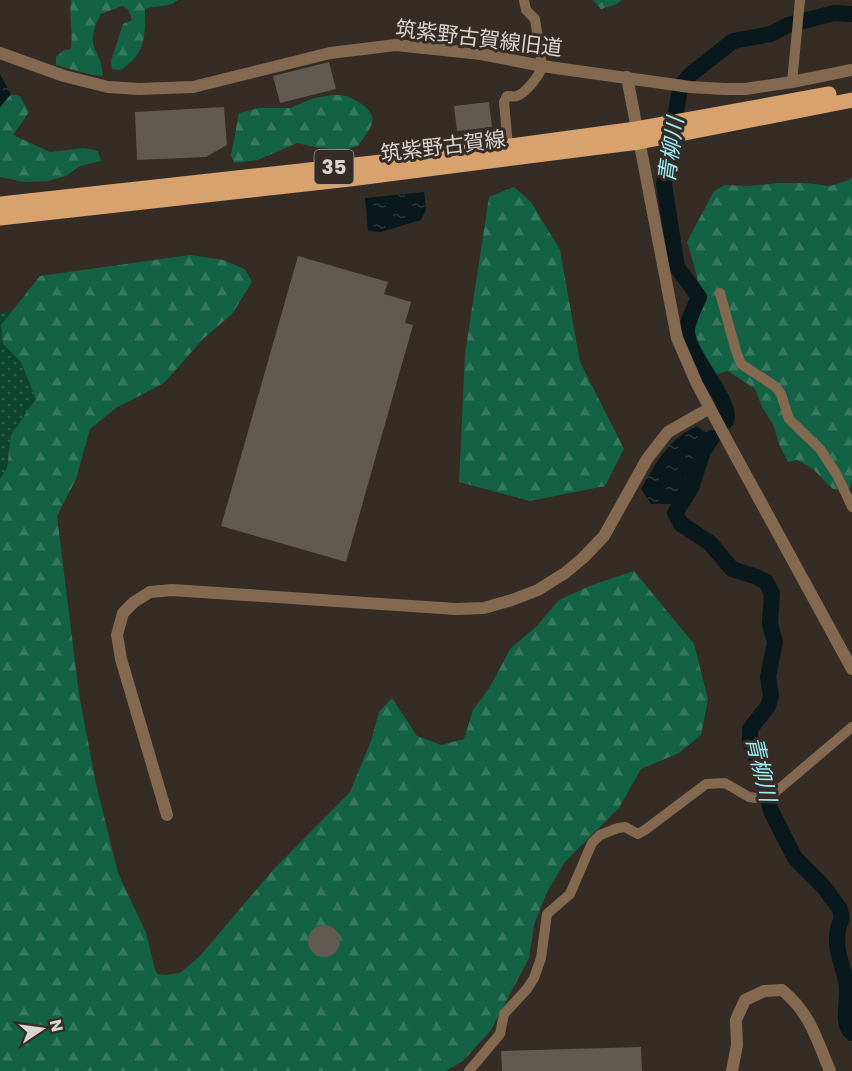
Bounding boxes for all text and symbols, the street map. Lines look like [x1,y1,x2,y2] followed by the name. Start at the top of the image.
[394,13,564,63] street label: 筑紫野古賀線旧道
[651,113,691,185] water label: 青柳川
[379,124,507,168] street label: 筑紫野古賀線
[314,150,354,184] road number: 35
[738,733,784,807] water label: 青柳川
[12,999,72,1059] north arrow
[44,1017,69,1034] text: N

